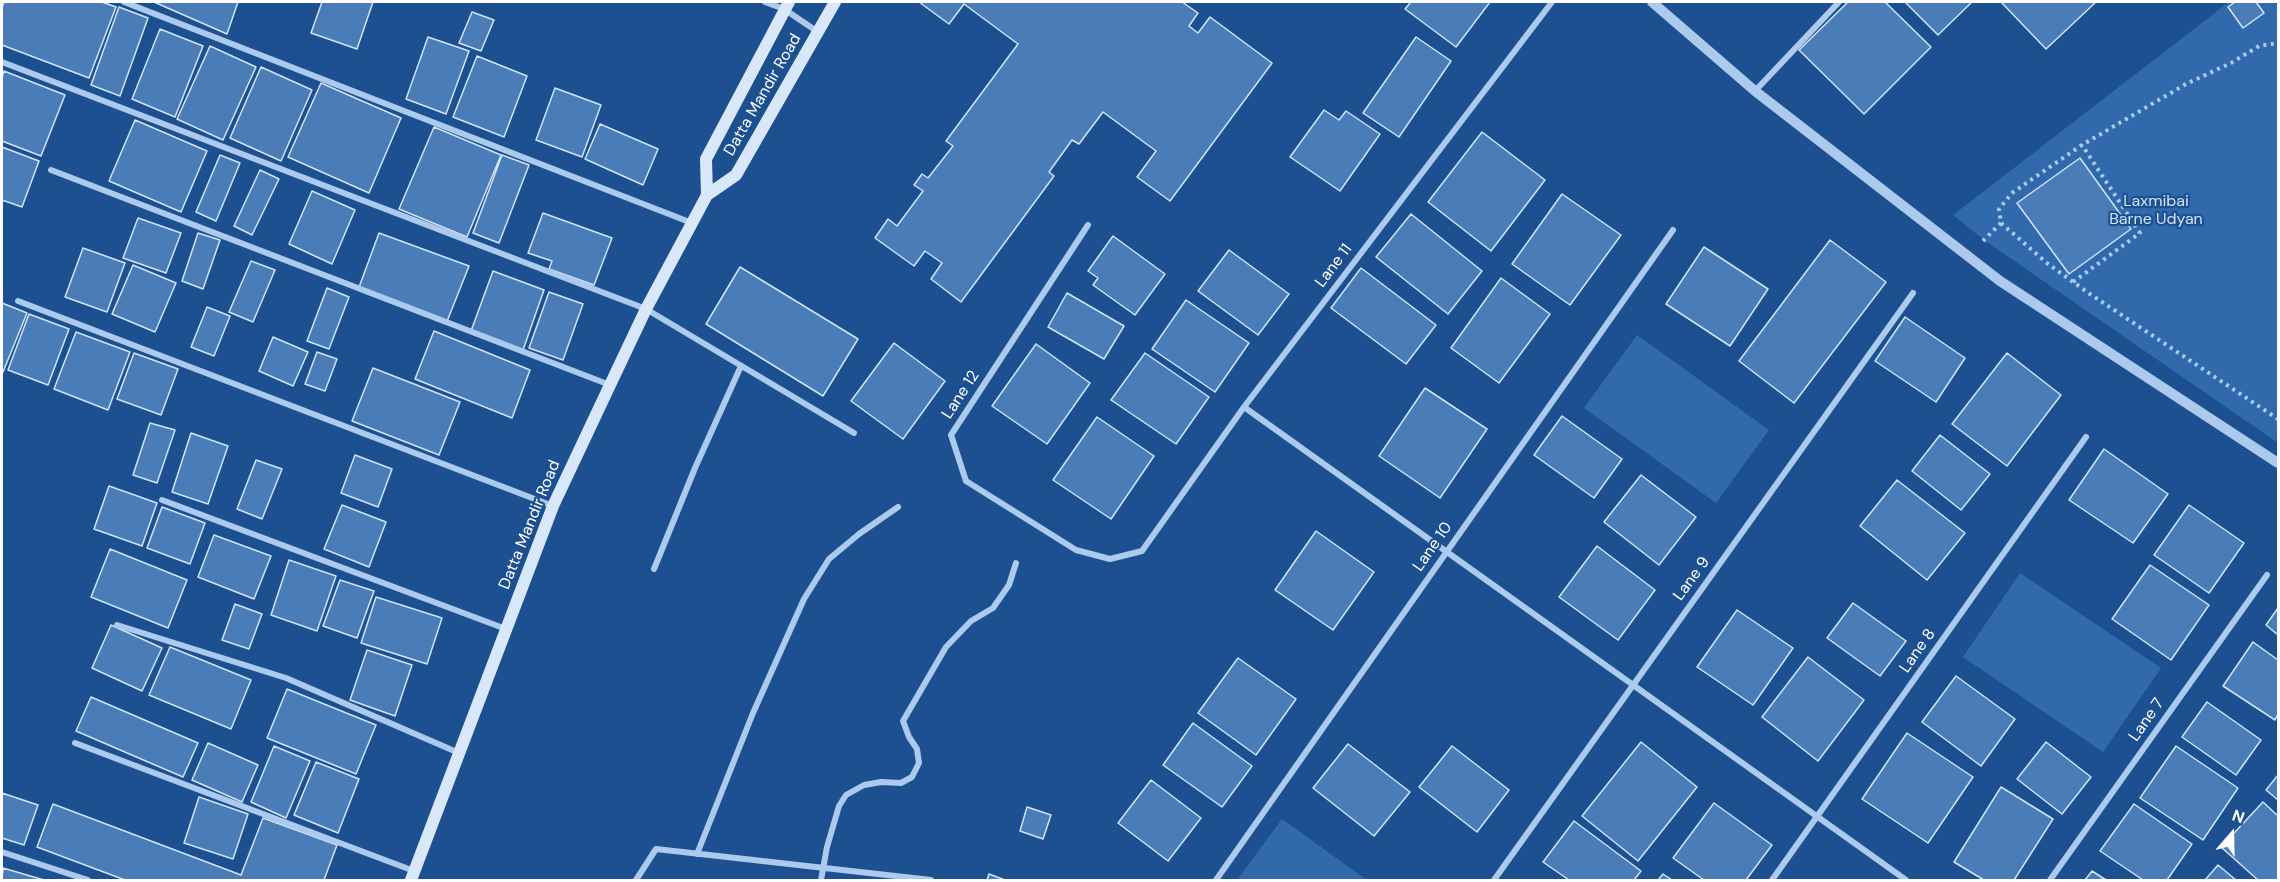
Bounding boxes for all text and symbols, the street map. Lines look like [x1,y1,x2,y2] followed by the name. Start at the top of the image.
[720,31,806,159] street label: Datta Mandir Road
[2109,192,2203,230] park label: Laxmibai Barne Udyan
[1311,240,1357,292] street label: Lane 11
[938,367,984,423] street label: Lane 12
[495,458,565,592] street label: Datta Mandir Road
[1409,519,1457,575] street label: Lane 10
[1670,553,1714,605] street label: Lane 9
[1896,625,1940,677] street label: Lane 8
[2125,695,2169,745] street label: Lane 7
[2202,804,2262,864] north arrow
[2229,805,2247,828] text: N

